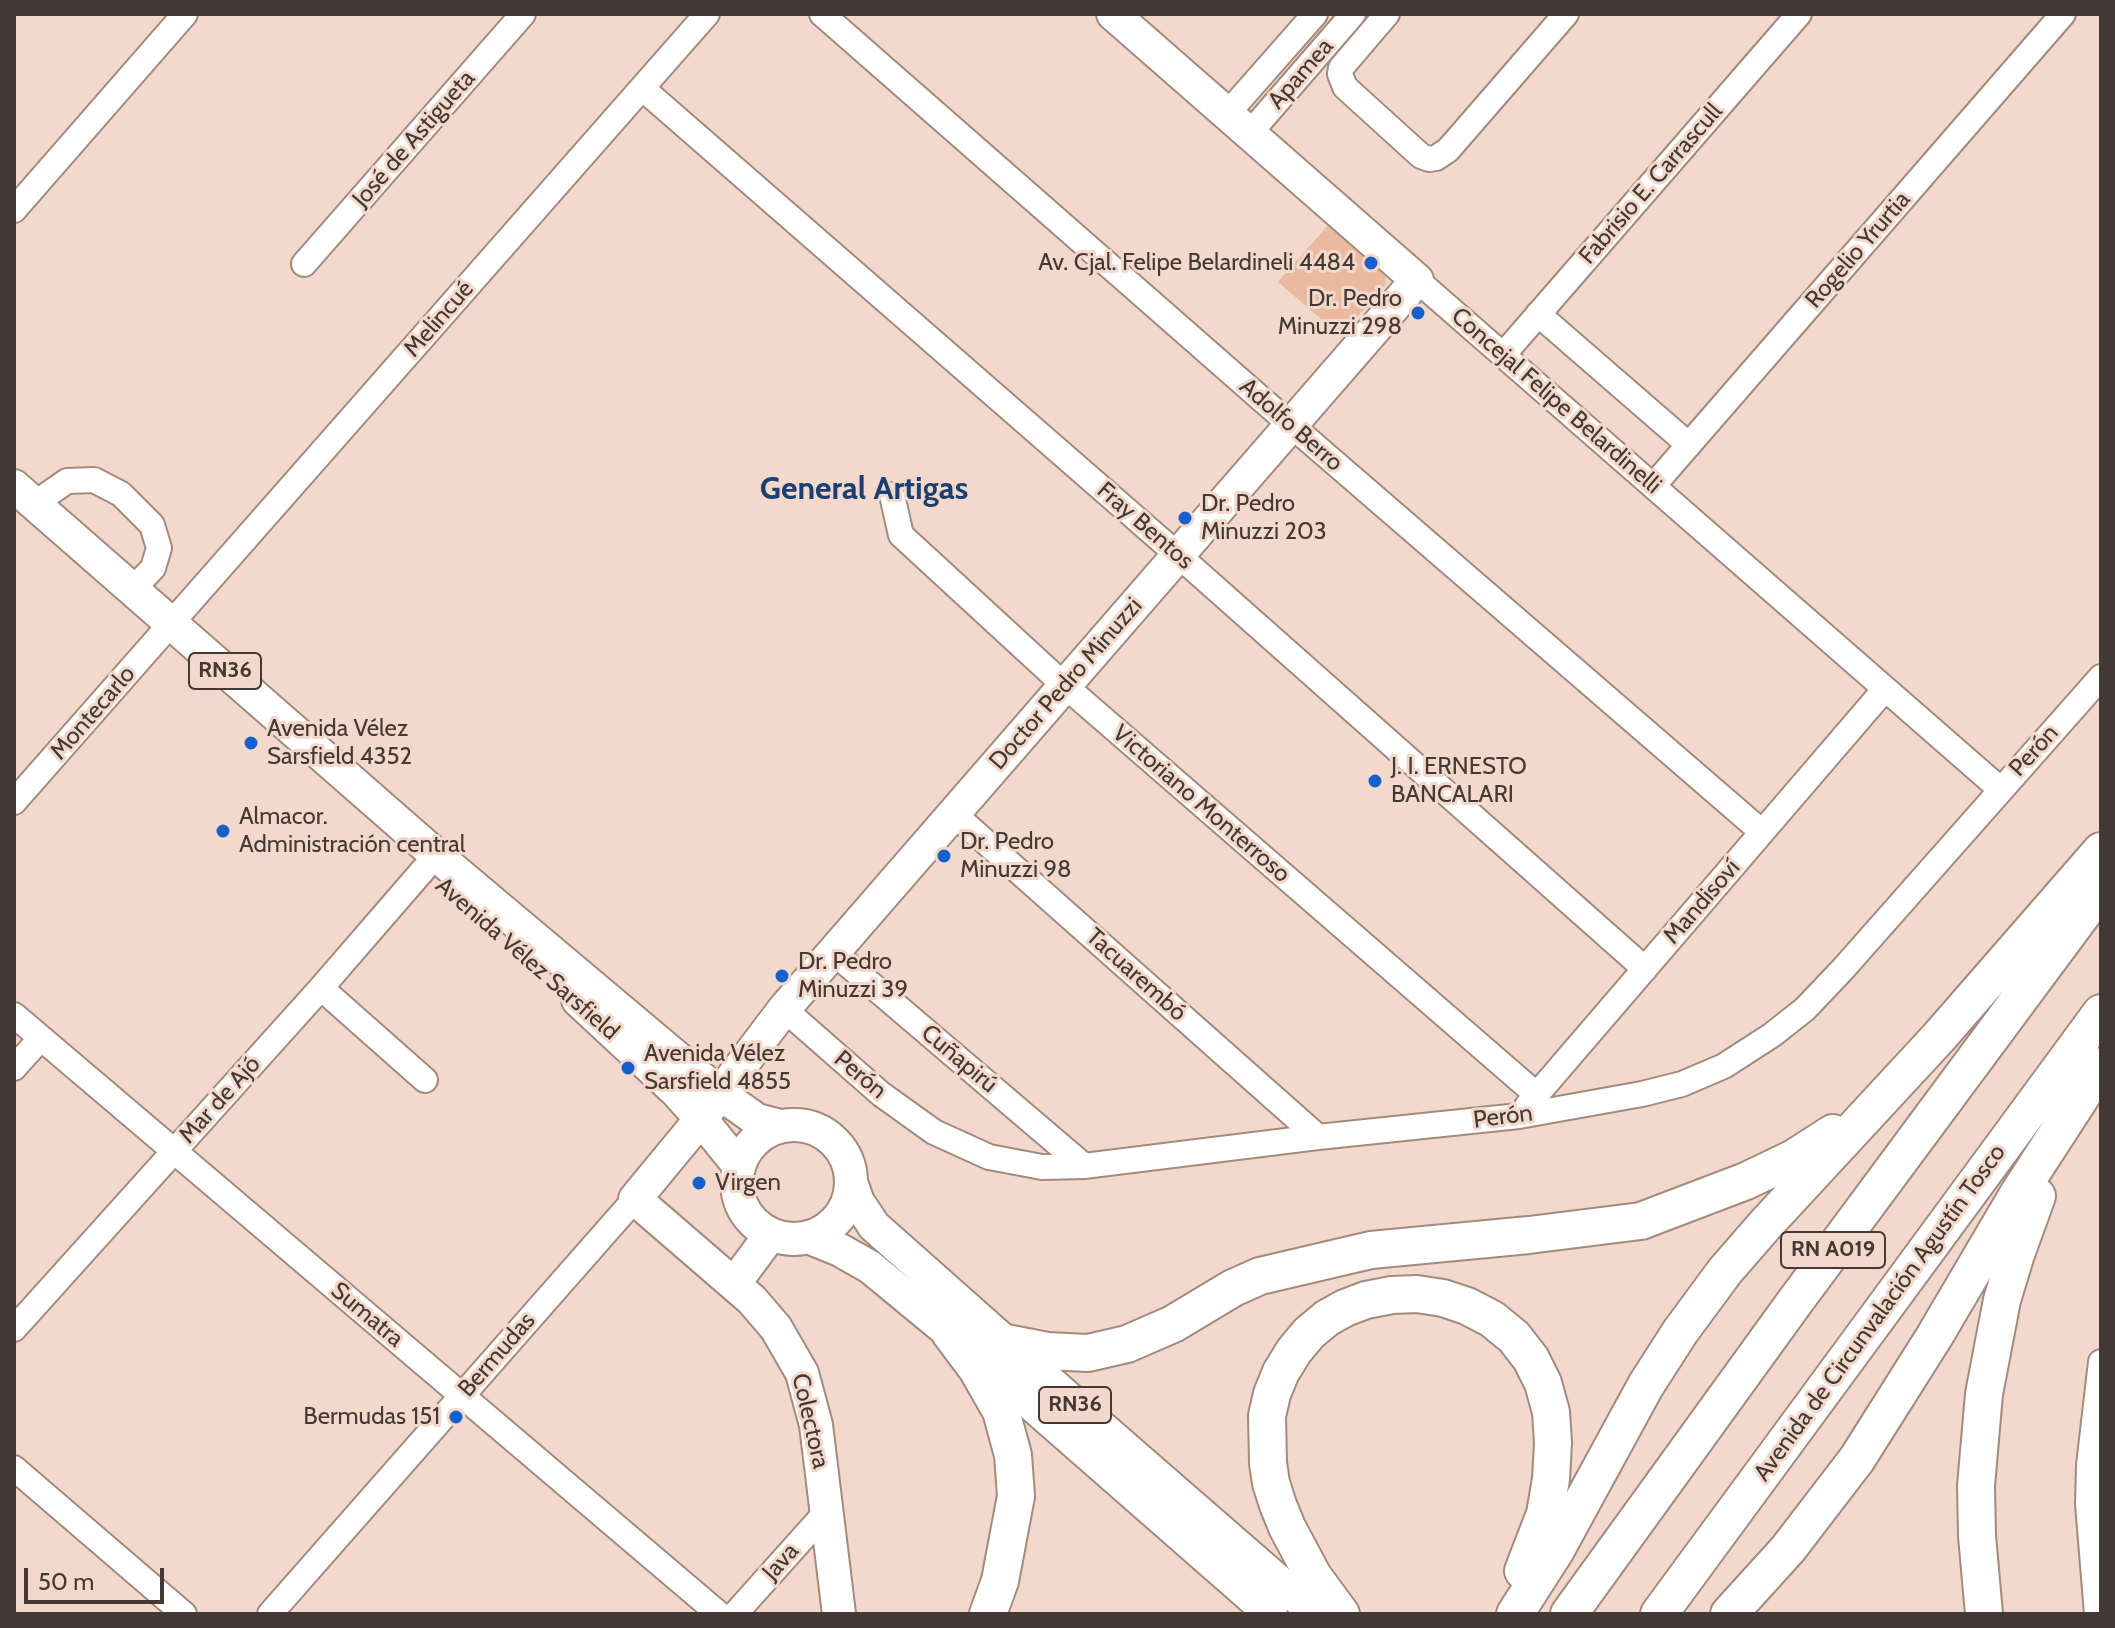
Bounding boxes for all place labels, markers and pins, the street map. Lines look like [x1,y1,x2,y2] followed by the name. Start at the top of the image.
[1038,249,1355,277] place label: Av. Cjal. Felipe Belardineli 4484
[1362,254,1380,272] marker: Av. Cjal. Felipe Belardineli 4484
[1278,285,1402,341] place label: Dr. Pedro Minuzzi 298
[1409,304,1427,322] marker: Dr. Pedro Minuzzi 298
[1201,490,1327,546] place label: Dr. Pedro Minuzzi 203
[1176,509,1194,527] marker: Dr. Pedro Minuzzi 203
[267,715,412,771] place label: Avenida Vélez Sarsfield 4352
[242,734,260,752] marker: Avenida Vélez Sarsfield 4352
[1391,753,1527,809] place label: J. I. ERNESTO BANCALARI
[1366,772,1384,790] marker: J. I. ERNESTO BANCALARI
[239,803,465,859] place label: Almacor. Administración central
[214,822,232,840] marker: Almacor. Administración central
[960,828,1072,884] place label: Dr. Pedro Minuzzi 98
[935,847,953,865] marker: Dr. Pedro Minuzzi 98
[798,948,908,1004] place label: Dr. Pedro Minuzzi 39
[773,967,791,985] marker: Dr. Pedro Minuzzi 39
[644,1040,791,1096] place label: Avenida Vélez Sarsfield 4855
[619,1059,637,1077] marker: Avenida Vélez Sarsfield 4855
[715,1169,781,1197] place label: Virgen
[690,1174,708,1192] marker: Virgen
[303,1403,440,1431] place label: Bermudas 151
[447,1408,465,1426] marker: Bermudas 151

